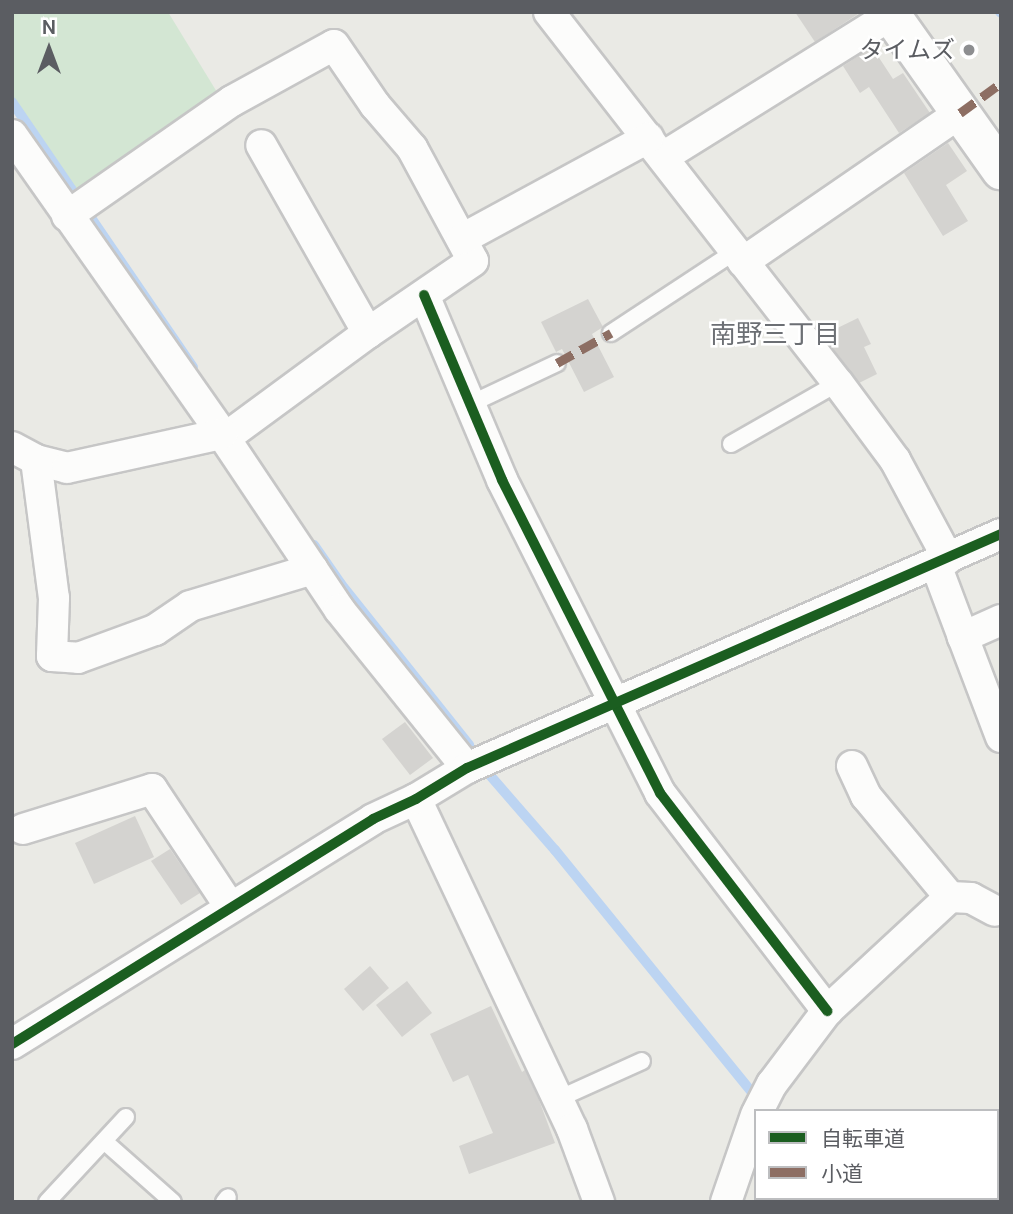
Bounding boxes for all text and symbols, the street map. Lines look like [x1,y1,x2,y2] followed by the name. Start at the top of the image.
[14,14,84,84] north arrow
[42,15,56,40] text: N
[859,36,955,64] place label: タイムズ
[961,42,977,58] marker: タイムズ
[710,319,840,351] district label: 南野三丁目
[754,1109,999,1200] legend
[821,1125,905,1153] text: 自転車道
[821,1160,863,1188] text: 小道

